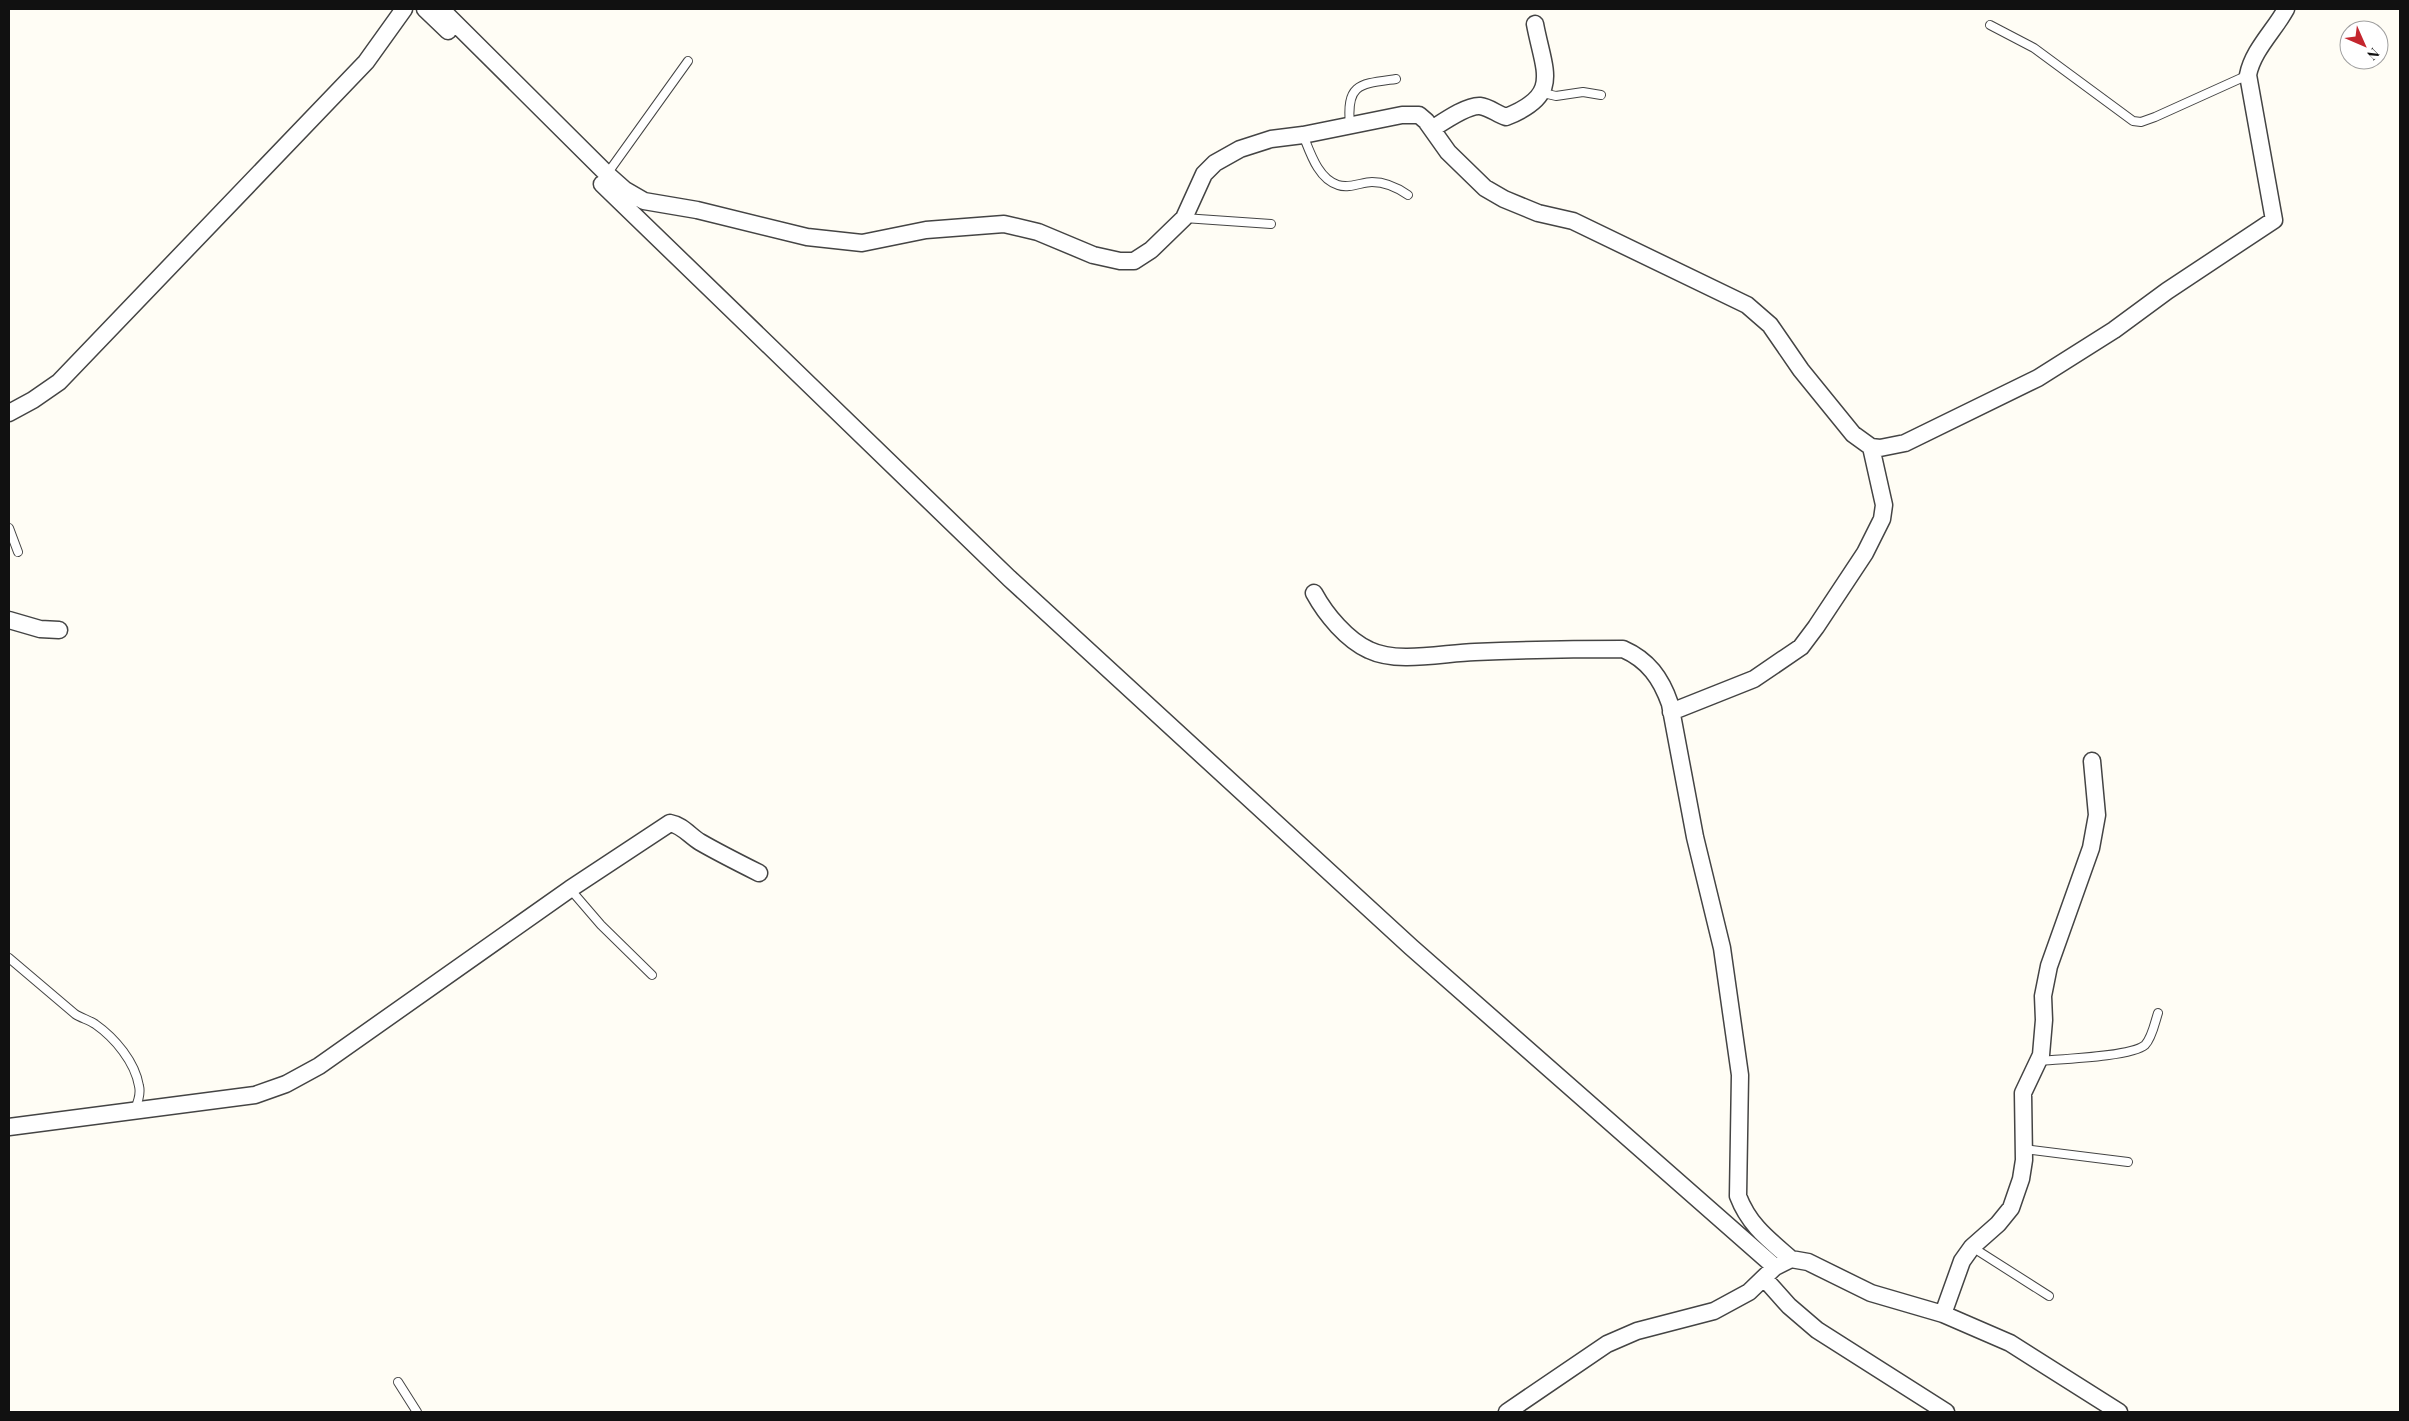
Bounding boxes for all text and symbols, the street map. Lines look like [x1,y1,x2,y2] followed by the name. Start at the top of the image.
[2339,20,2389,70] north arrow
[2363,44,2384,65] text: N

